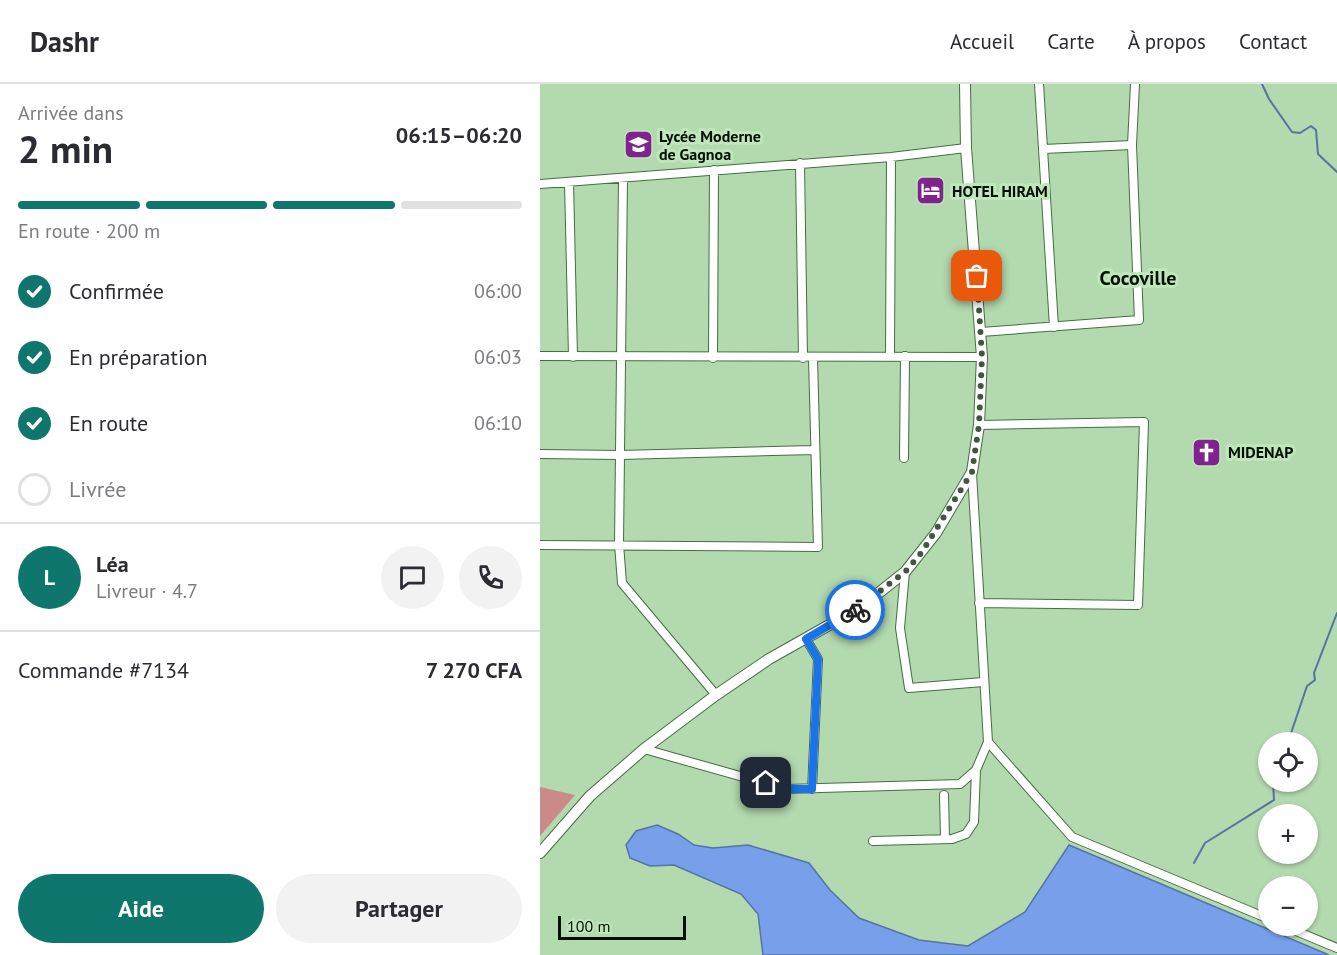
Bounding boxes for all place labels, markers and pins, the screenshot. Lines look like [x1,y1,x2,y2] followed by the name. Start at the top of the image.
[659,126,761,164] place label: Lycée Moderne de Gagnoa
[622,129,654,161] school or university icon: Lycée Moderne de Gagnoa
[915,175,947,207] hotel icon: HOTEL HIRAM
[952,181,1048,201] place label: HOTEL HIRAM
[951,250,1002,301] pin
[1191,436,1223,468] church icon: MIDENAP
[1228,442,1293,462] place label: MIDENAP
[740,757,791,808] pin

